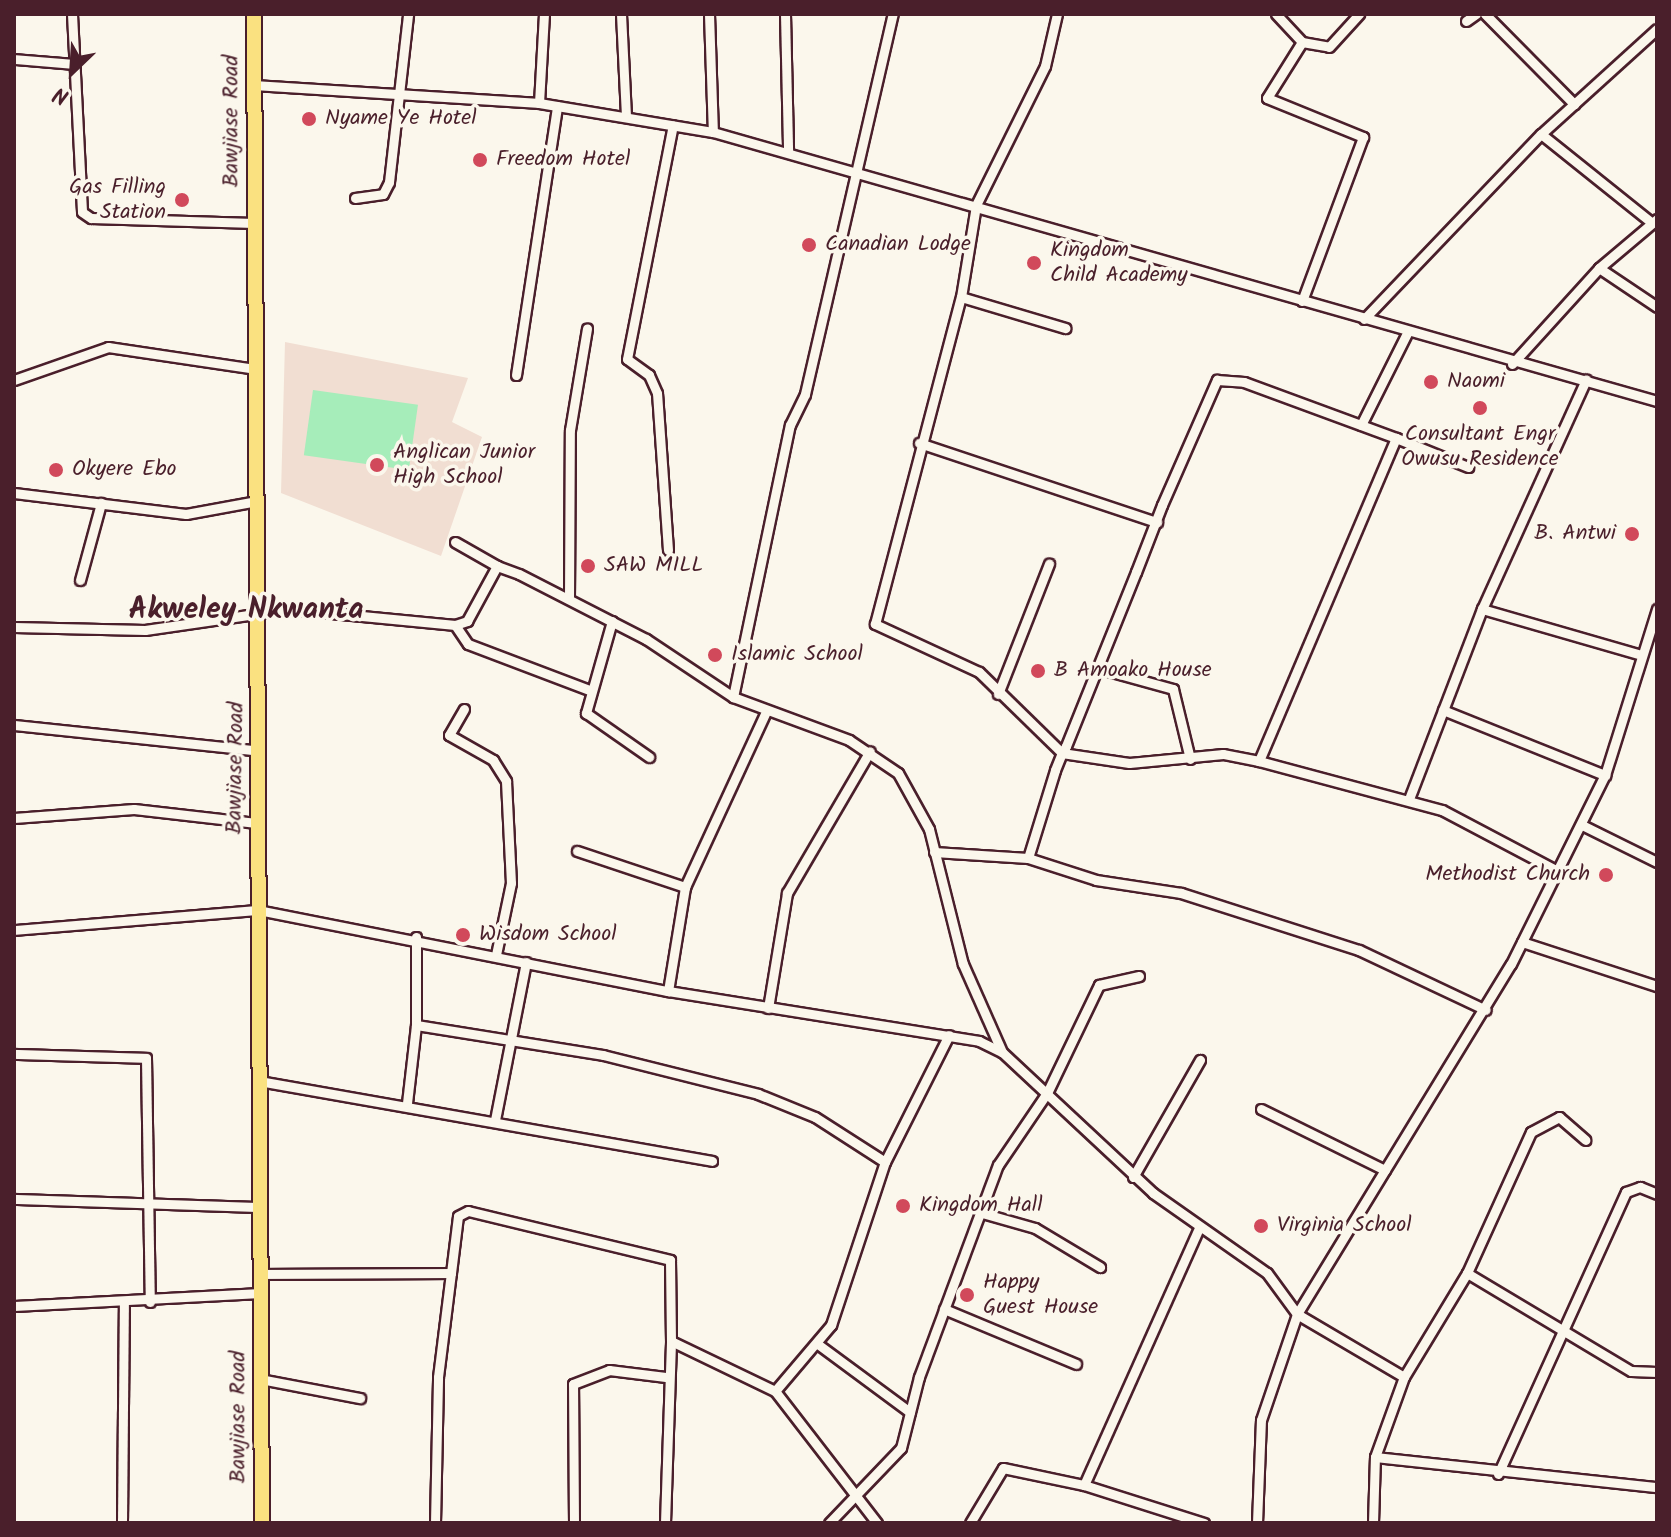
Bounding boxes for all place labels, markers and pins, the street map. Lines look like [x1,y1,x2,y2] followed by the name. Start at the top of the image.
[325,106,477,132] place label: Nyame Ye Hotel
[300,110,318,128] marker: Nyame Ye Hotel
[496,147,630,173] place label: Freedom Hotel
[471,151,489,169] marker: Freedom Hotel
[69,174,166,226] place label: Gas Filling Station
[173,191,191,209] marker: Gas Filling Station
[825,232,971,258] place label: Canadian Lodge
[800,236,818,254] marker: Canadian Lodge
[1050,237,1188,288] place label: Kingdom Child Academy
[1025,254,1043,272] marker: Kingdom Child Academy
[1447,369,1505,395] place label: Naomi
[1422,373,1440,391] marker: Naomi
[1471,399,1489,417] marker: Consultant Engr Owusu Residence
[1401,421,1559,472] place label: Consultant Engr Owusu Residence
[393,439,535,490] place label: Anglican Junior High School
[368,456,386,474] marker: Anglican Junior High School
[72,457,176,483] place label: Okyere Ebo
[47,461,65,479] marker: Okyere Ebo
[1534,521,1616,547] place label: B. Antwi
[1623,525,1641,543] marker: B. Antwi
[604,553,703,579] place label: SAW MILL
[579,557,597,575] marker: SAW MILL
[731,642,863,668] place label: Islamic School
[706,646,724,664] marker: Islamic School
[1054,658,1212,684] place label: B Amoako House
[1029,662,1047,680] marker: B Amoako House
[1425,862,1590,888] place label: Methodist Church
[1597,866,1615,884] marker: Methodist Church
[479,922,617,948] place label: Wisdom School
[454,926,472,944] marker: Wisdom School
[919,1193,1043,1219] place label: Kingdom Hall
[894,1197,912,1215] marker: Kingdom Hall
[1277,1213,1412,1239] place label: Virginia School
[1252,1217,1270,1235] marker: Virginia School
[983,1269,1098,1320] place label: Happy Guest House
[958,1286,976,1304] marker: Happy Guest House

